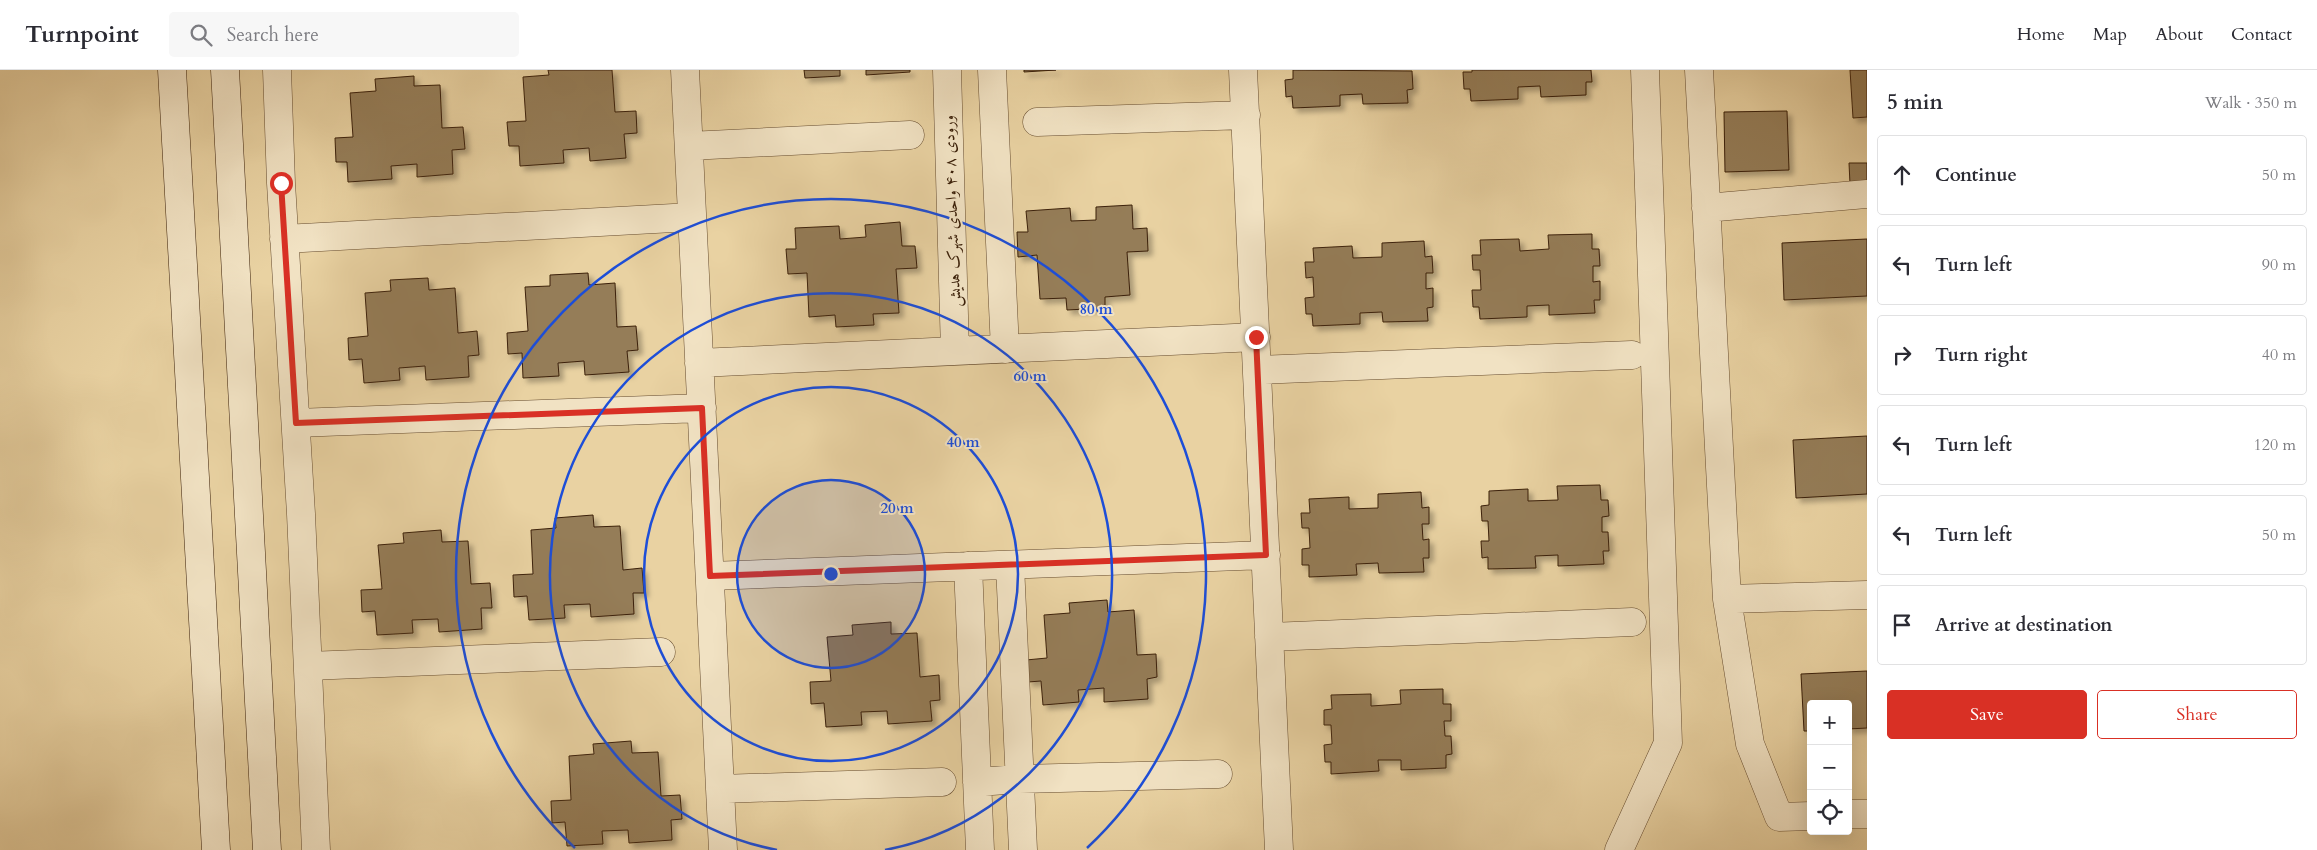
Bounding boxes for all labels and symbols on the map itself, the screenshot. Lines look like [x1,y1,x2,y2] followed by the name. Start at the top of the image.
[938,115,966,307] street label: ورودی ۴۰۸ واحدی شهرک هدیش
[270,172,293,195] route start
[1079,299,1113,319] text: 80 m
[1245,326,1268,349] route end
[1013,366,1047,386] text: 60 m
[946,432,980,452] text: 40 m
[880,498,914,518] text: 20 m
[822,565,840,583] centre of rings

